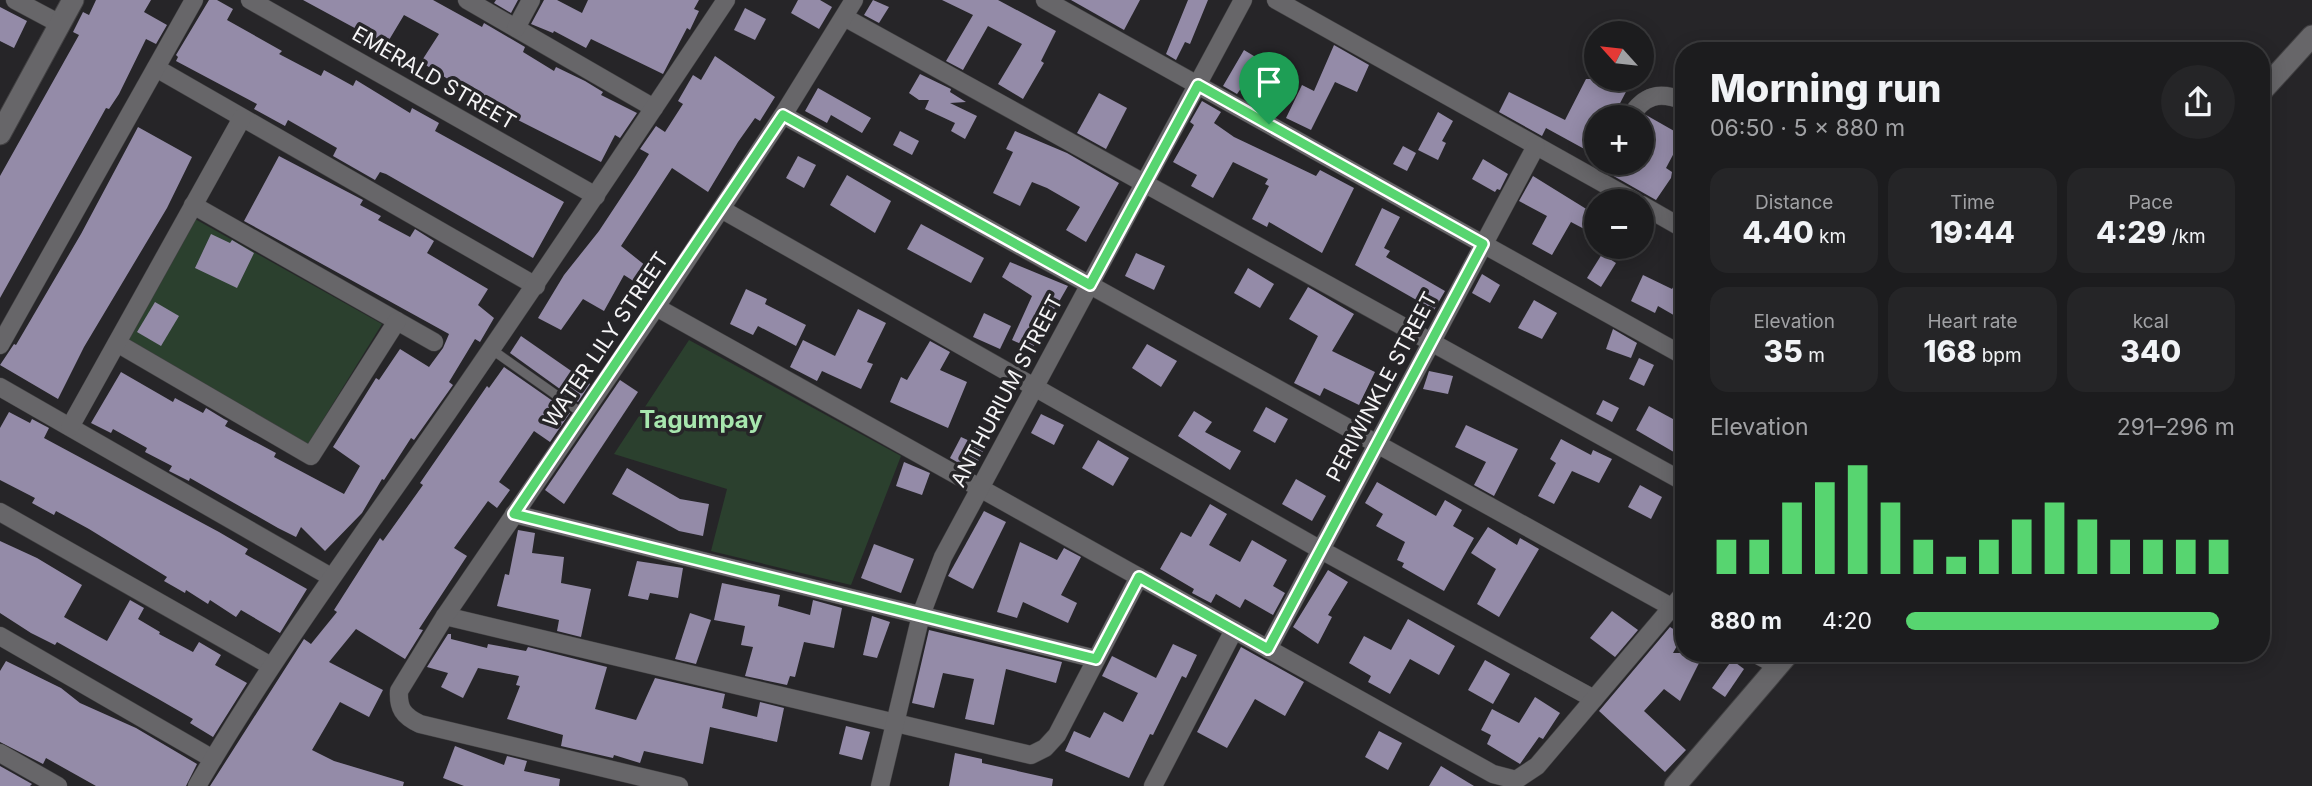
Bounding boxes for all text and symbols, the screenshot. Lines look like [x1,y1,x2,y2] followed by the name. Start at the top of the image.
[348,21,520,135] street label: EMERALD STREET
[1584,21,1654,91] north arrow
[1584,21,1654,259] map controls
[1239,52,1299,124] pin
[1250,63,1288,101] icon: arrive
[1710,65,1941,111] text: Morning run
[2161,65,2235,139] button: share
[1584,105,1654,175] button: +
[1710,114,1905,142] text: 06:50 · 5 × 880 m
[1584,189,1654,259] button: −
[1755,191,1833,214] text: Distance
[1950,191,1995,214] text: Time
[2128,191,2173,214] text: Pace
[1742,214,1814,250] text: 4.40
[1930,214,2015,250] text: 19:44
[2096,214,2166,250] text: 4:29
[1814,225,1846,248] text: km
[2166,225,2206,248] text: /km
[538,247,674,432] street label: WATER LILY STREET
[1321,288,1442,486] street label: PERIWINKLE STREET
[945,290,1068,491] street label: ANTHURIUM STREET
[1753,310,1835,333] text: Elevation
[1927,310,2017,333] text: Heart rate
[2133,310,2169,333] text: kcal
[1764,333,1803,369] text: 35
[1923,333,1976,369] text: 168
[2120,333,2181,369] text: 340
[1803,344,1825,367] text: m
[1976,344,2022,367] text: bpm
[639,405,763,434] district label: Tagumpay
[1710,413,1809,441] text: Elevation
[2117,413,2235,441] text: 291–296 m
[1710,607,1782,635] text: 880 m
[1822,607,1872,635] text: 4:20

